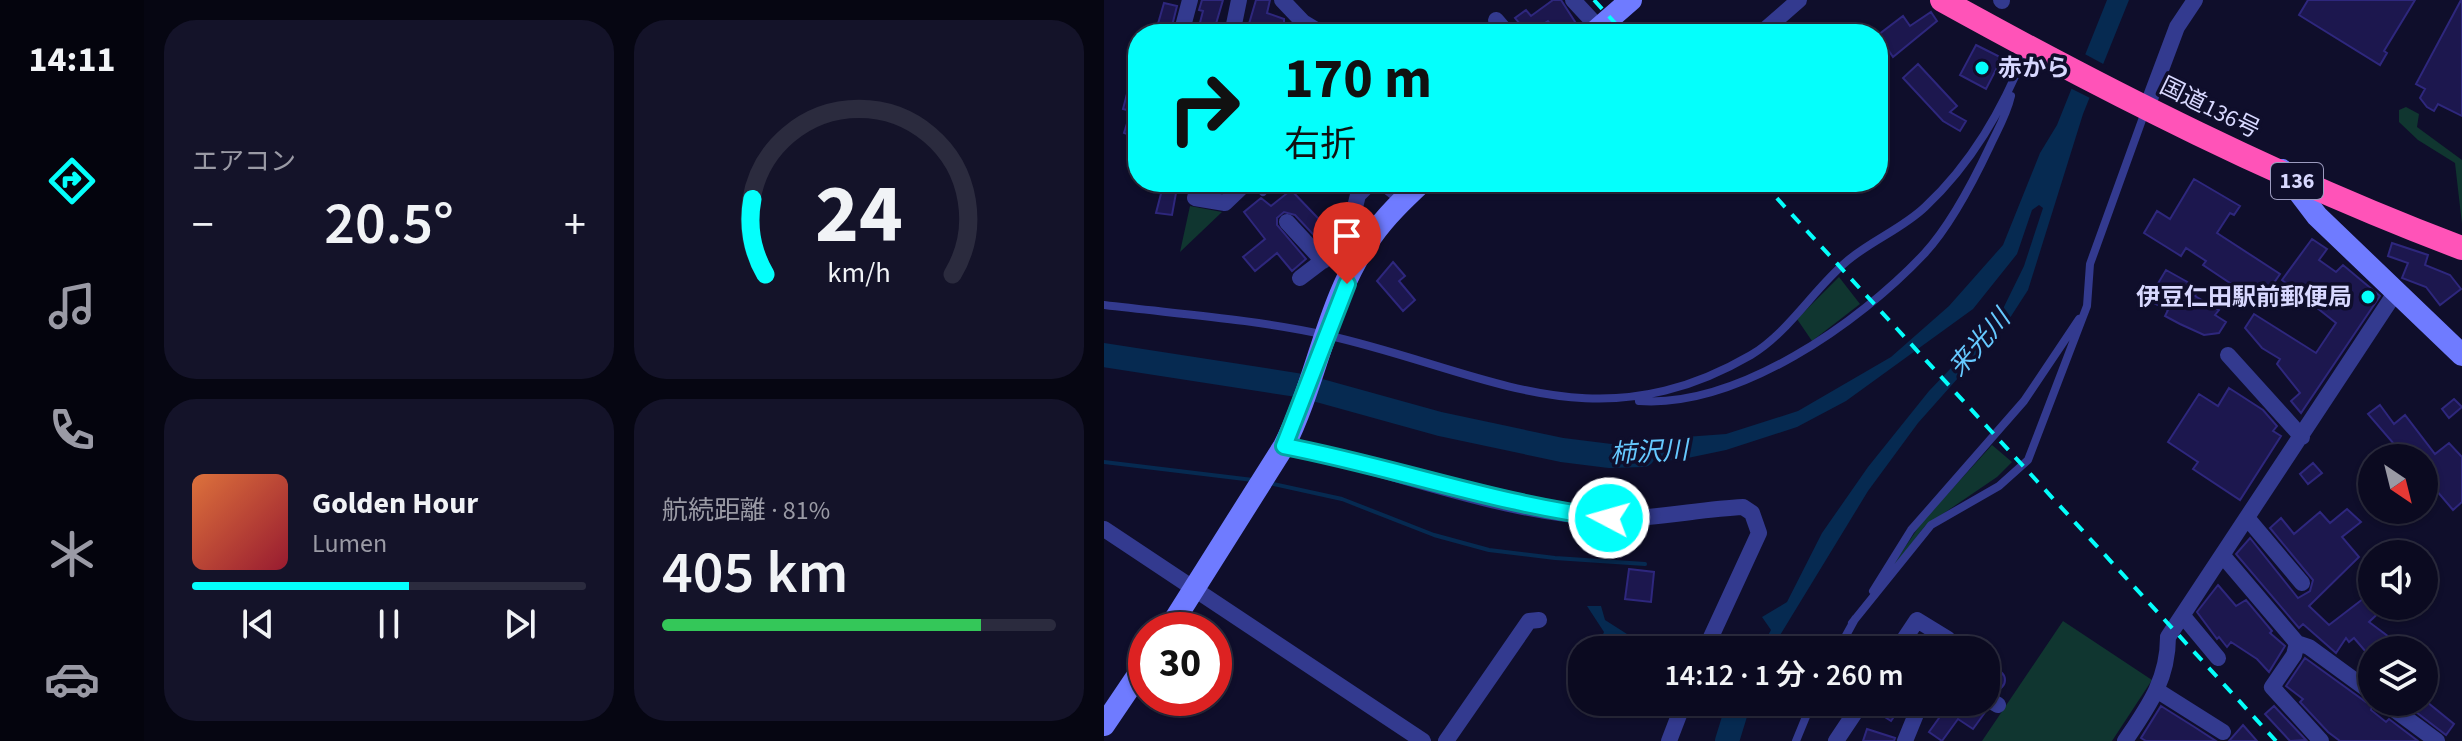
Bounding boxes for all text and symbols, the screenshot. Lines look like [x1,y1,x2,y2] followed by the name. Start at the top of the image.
[29,34,115,85] text: 14:11
[1284,40,1432,119] text: 170 m
[1998,51,2070,86] place label: 赤から
[1152,56,1256,160] icon: right
[1973,59,1991,77] marker: 赤から
[2154,69,2266,147] street label: 国道136号
[1284,119,1356,170] text: 右折
[192,143,296,180] text: エアコン
[44,153,100,209] icon: directions
[815,156,903,274] text: 24
[2271,163,2323,199] road number: 136
[324,182,454,267] text: 20.5°
[192,194,214,257] text: −
[564,194,586,257] text: +
[1313,202,1381,284] pin
[1325,214,1369,258] icon: arrive
[827,253,891,293] text: km/h
[44,278,100,334] icon: music
[2136,280,2352,315] place label: 伊豆仁田駅前郵便局
[2359,288,2377,306] marker: 伊豆仁田駅前郵便局
[1939,299,2021,385] water label: 来光川
[44,402,100,458] icon: phone
[1609,431,1692,473] water label: 柿沢川
[2358,444,2438,524] north arrow
[2358,444,2438,716] map controls
[1567,476,1651,560] position arrow
[312,482,478,525] text: Golden Hour
[662,492,830,529] text: 航続距離 · 81%
[312,525,387,562] text: Lumen
[44,526,100,582] icon: climate
[662,531,848,616] text: 405 km
[2358,540,2438,620] button: sound
[236,602,280,646] icon: previous
[367,602,411,646] icon: pause
[498,602,542,646] icon: next
[1128,612,1232,716] speed limit sign: 30
[2358,636,2438,716] button: layers
[44,651,100,707] icon: car
[1664,654,1904,697] text: 14:12 · 1 分 · 260 m

